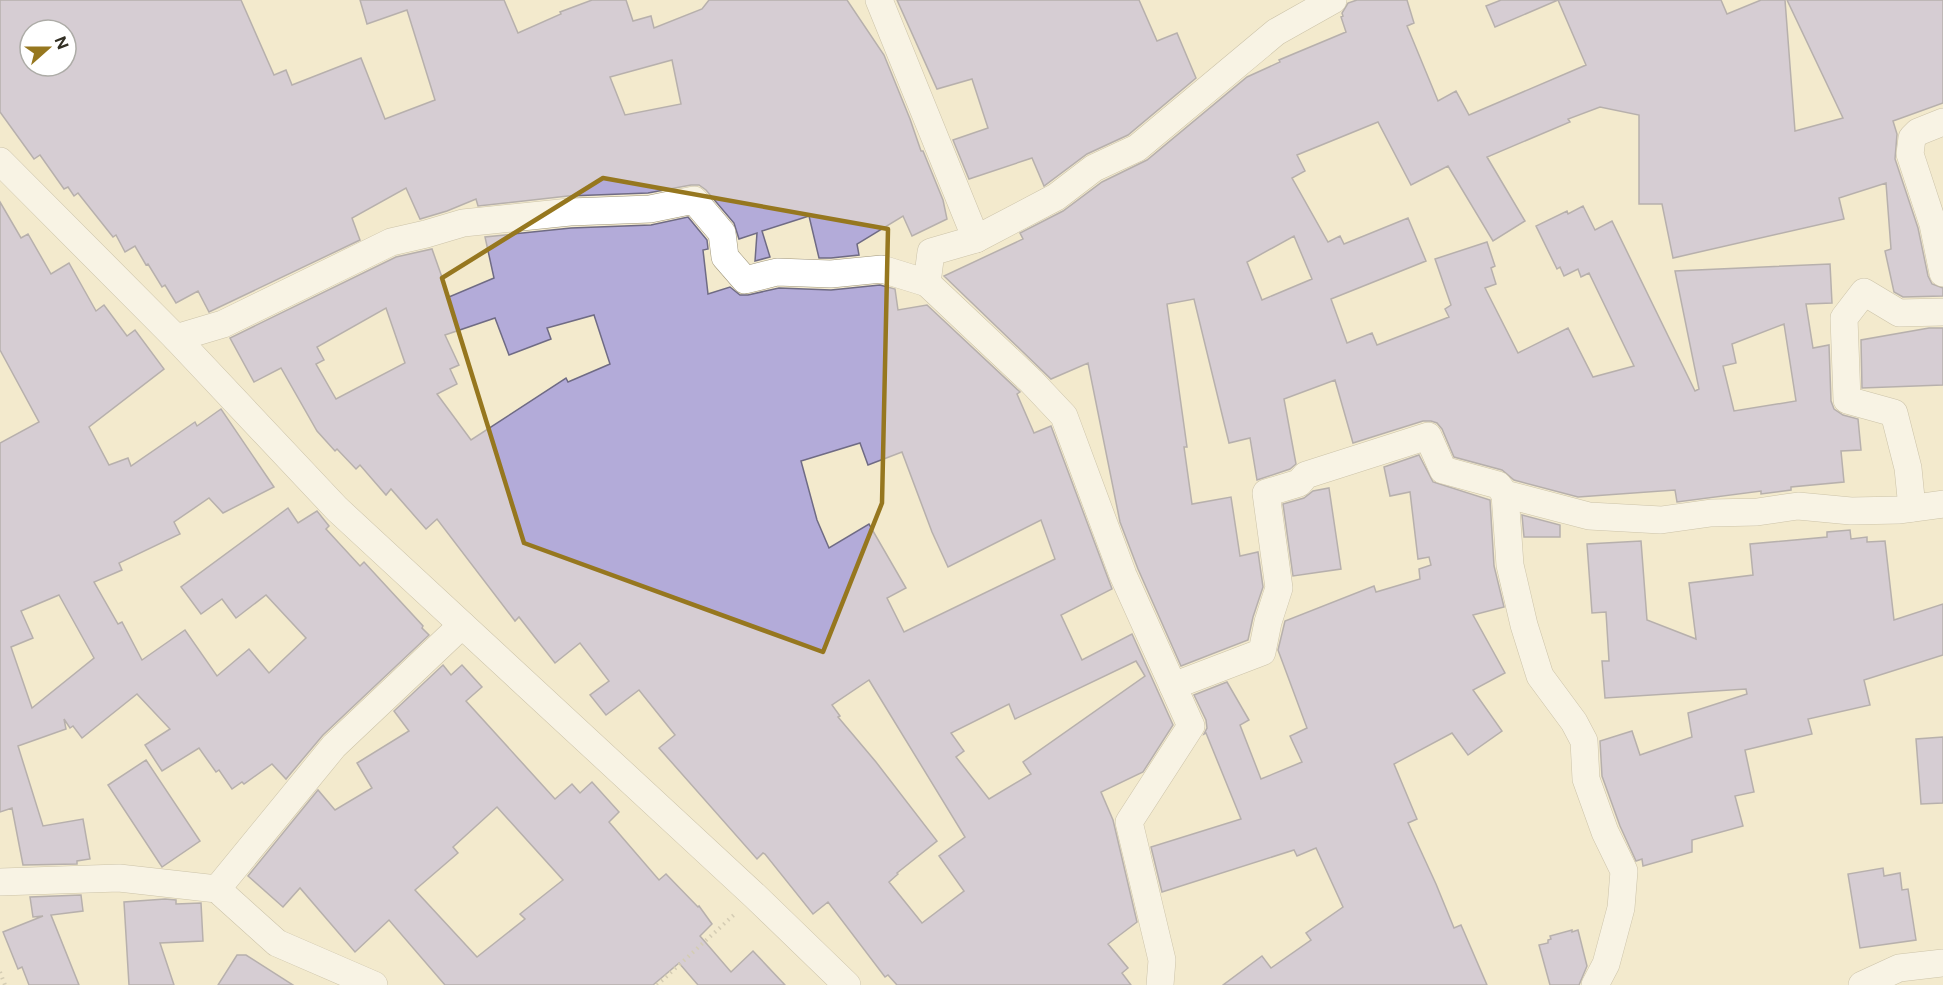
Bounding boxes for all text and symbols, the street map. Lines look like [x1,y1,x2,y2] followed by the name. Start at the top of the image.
[18,18,78,78] north arrow
[50,34,73,52] text: N

